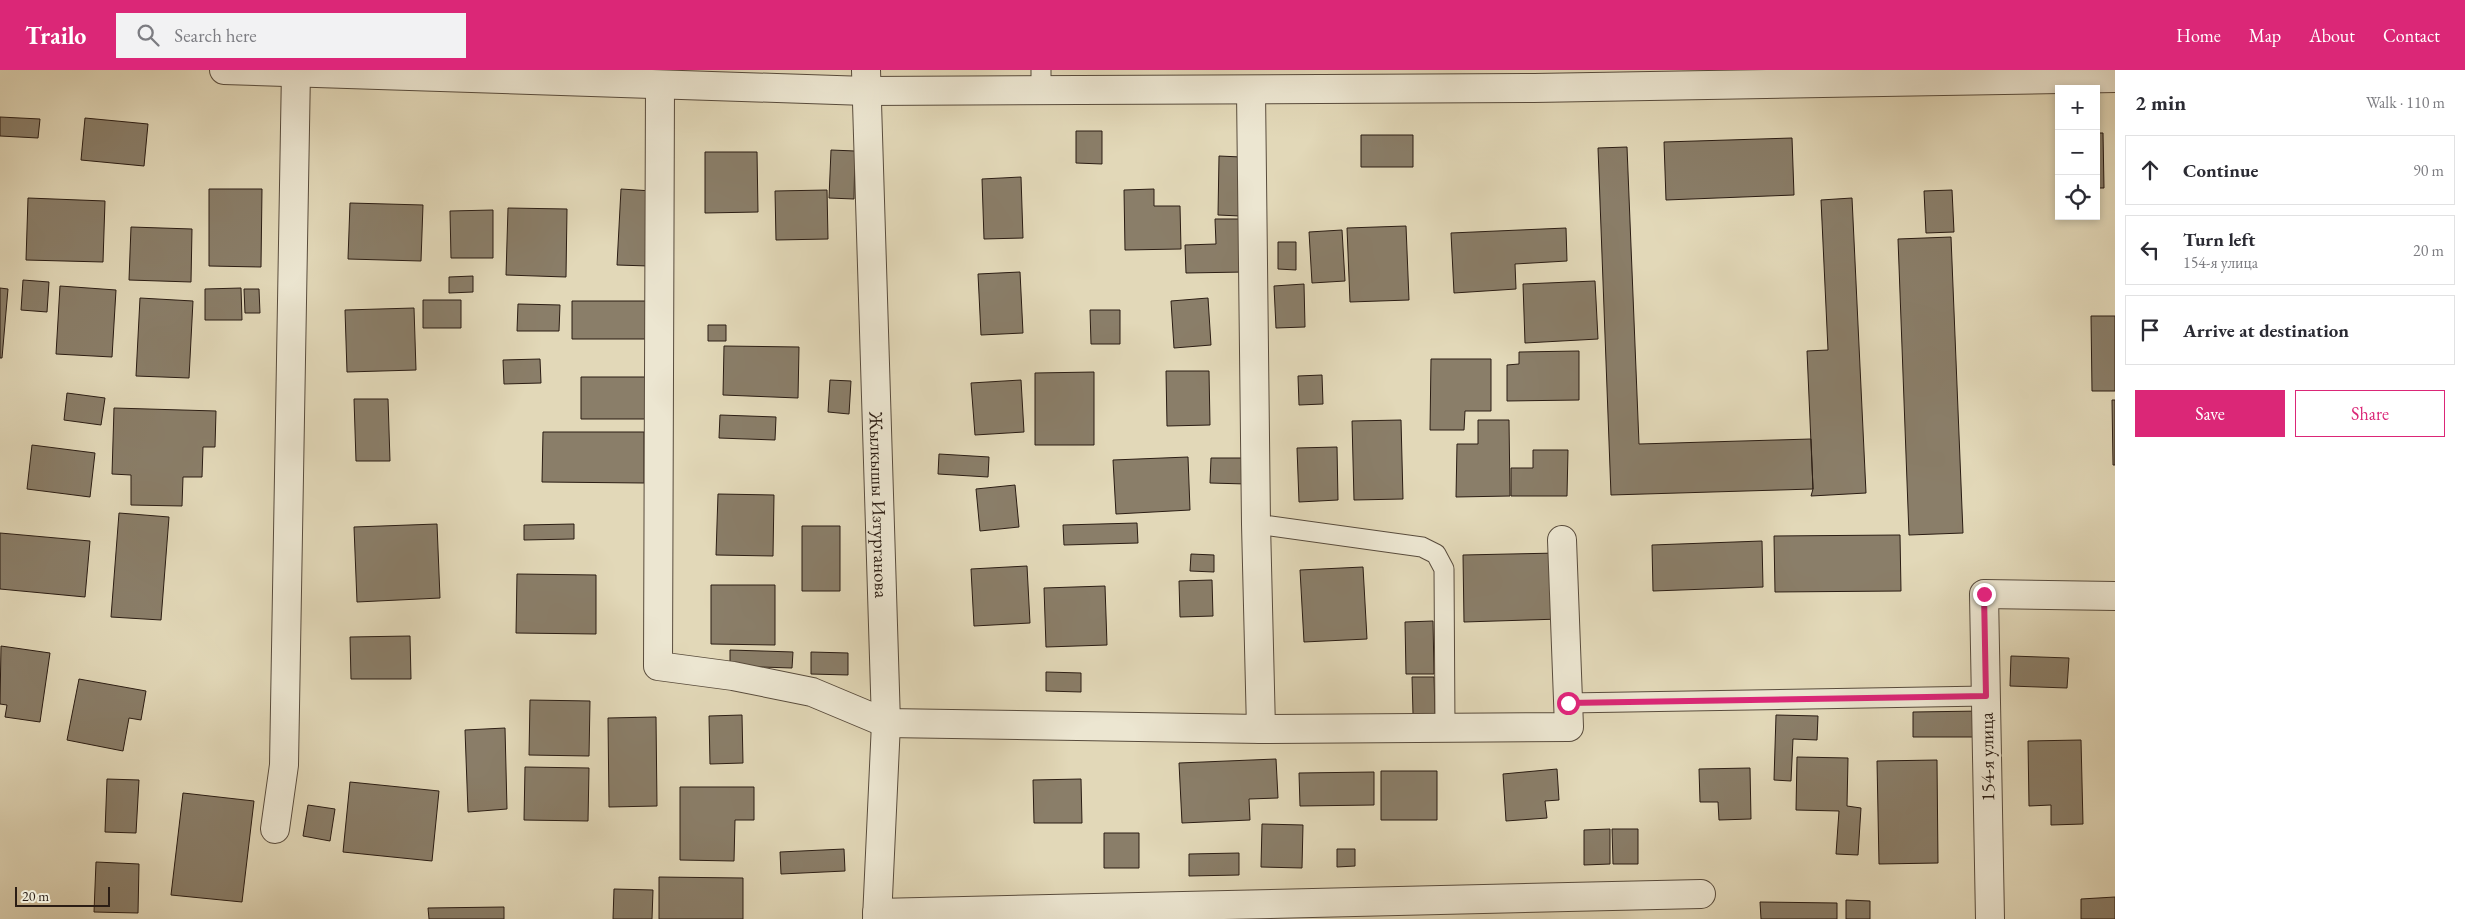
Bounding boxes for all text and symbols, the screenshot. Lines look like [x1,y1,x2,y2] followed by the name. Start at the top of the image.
[116,13,466,58] search box
[25,20,86,51] text: Trailo
[134,21,162,49] icon: search
[174,23,257,48] text: Search here
[2176,24,2221,47] text: Home
[2249,24,2281,47] text: Map
[2309,24,2355,47] text: About
[2383,24,2440,47] text: Contact
[2055,85,2100,220] map controls
[2055,85,2100,130] button: +
[2135,89,2186,116] text: 2 min
[2366,92,2445,113] text: Walk · 110 m
[2055,130,2100,175] button: −
[2136,156,2164,184] icon: ahead
[2183,158,2258,183] text: Continue
[2413,160,2444,181] text: 90 m
[2055,175,2100,220] button: locate
[2183,227,2255,252] text: Turn left
[2136,236,2164,264] icon: left
[2413,240,2444,261] text: 20 m
[2183,252,2258,273] text: 154-я улица
[2136,316,2164,344] icon: arrive
[2183,318,2349,343] text: Arrive at destination
[2135,390,2285,437] button: Save
[2295,390,2445,437] button: Share
[864,410,895,599] street label: Жылкышы Изтурганова
[1973,583,1996,606] route end
[1557,692,1580,715] route start
[1974,712,2000,802] street label: 154-я улица
[15,884,110,907] scale bar
[22,887,49,905] text: 20 m

